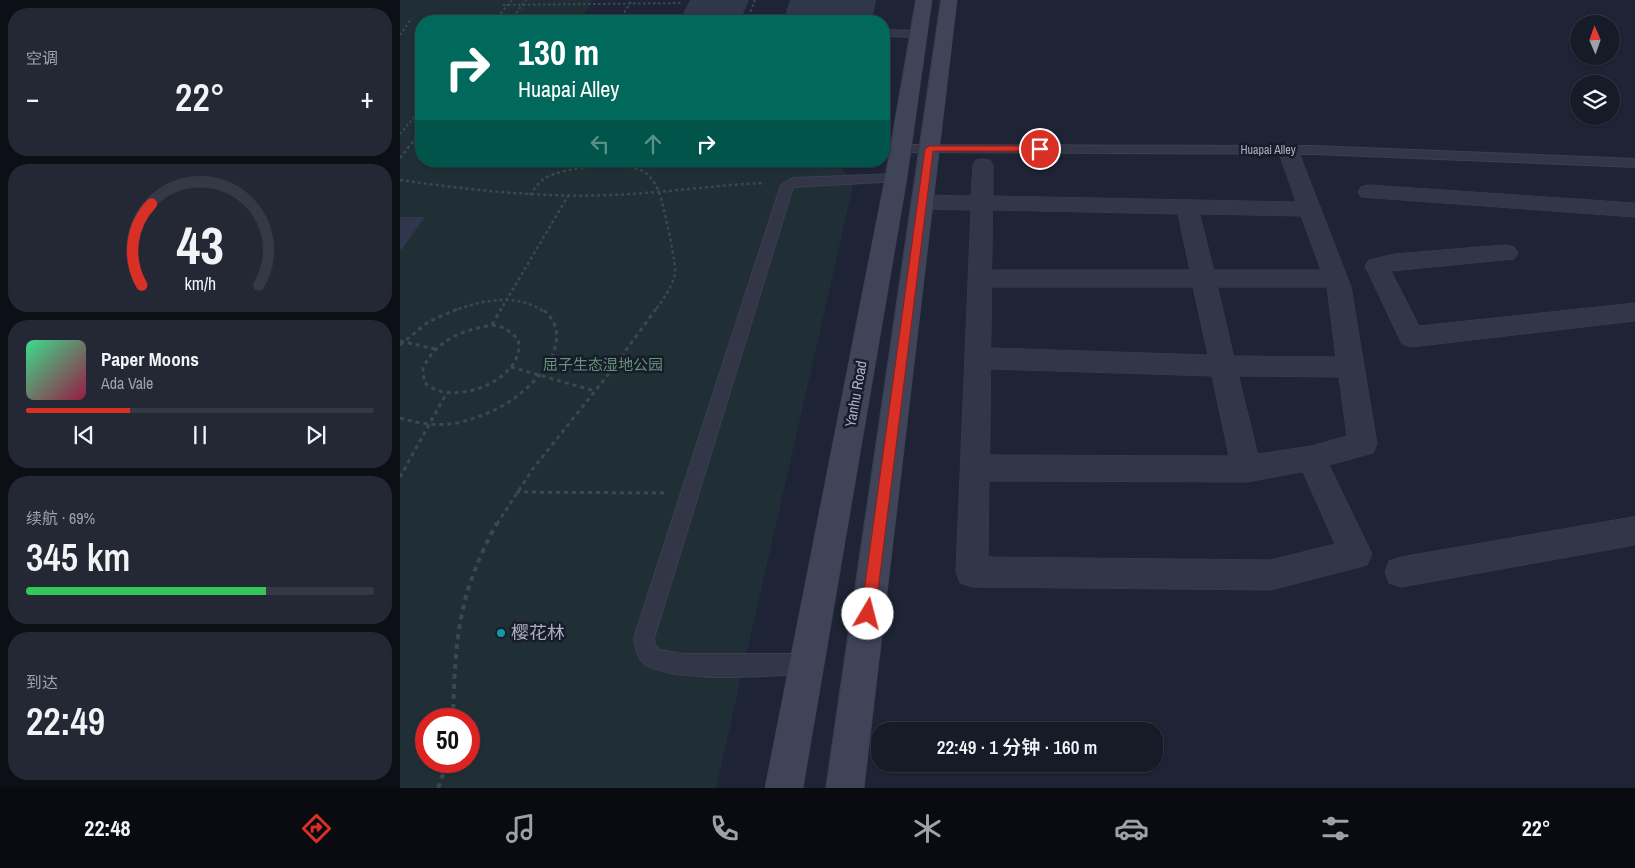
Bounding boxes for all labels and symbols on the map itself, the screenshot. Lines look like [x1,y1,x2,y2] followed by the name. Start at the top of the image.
[1570,15,1620,65] north arrow
[1019,128,1061,170] pin
[1240,142,1296,158] street label: Huapai Alley
[543,354,663,375] park label: 屈子生态湿地公园
[839,359,872,429] street label: Yanhu Road
[841,587,893,639] position arrow
[511,620,565,645] place label: 樱花林
[495,627,507,639] marker: 樱花林
[415,708,480,773] speed limit sign: 50

